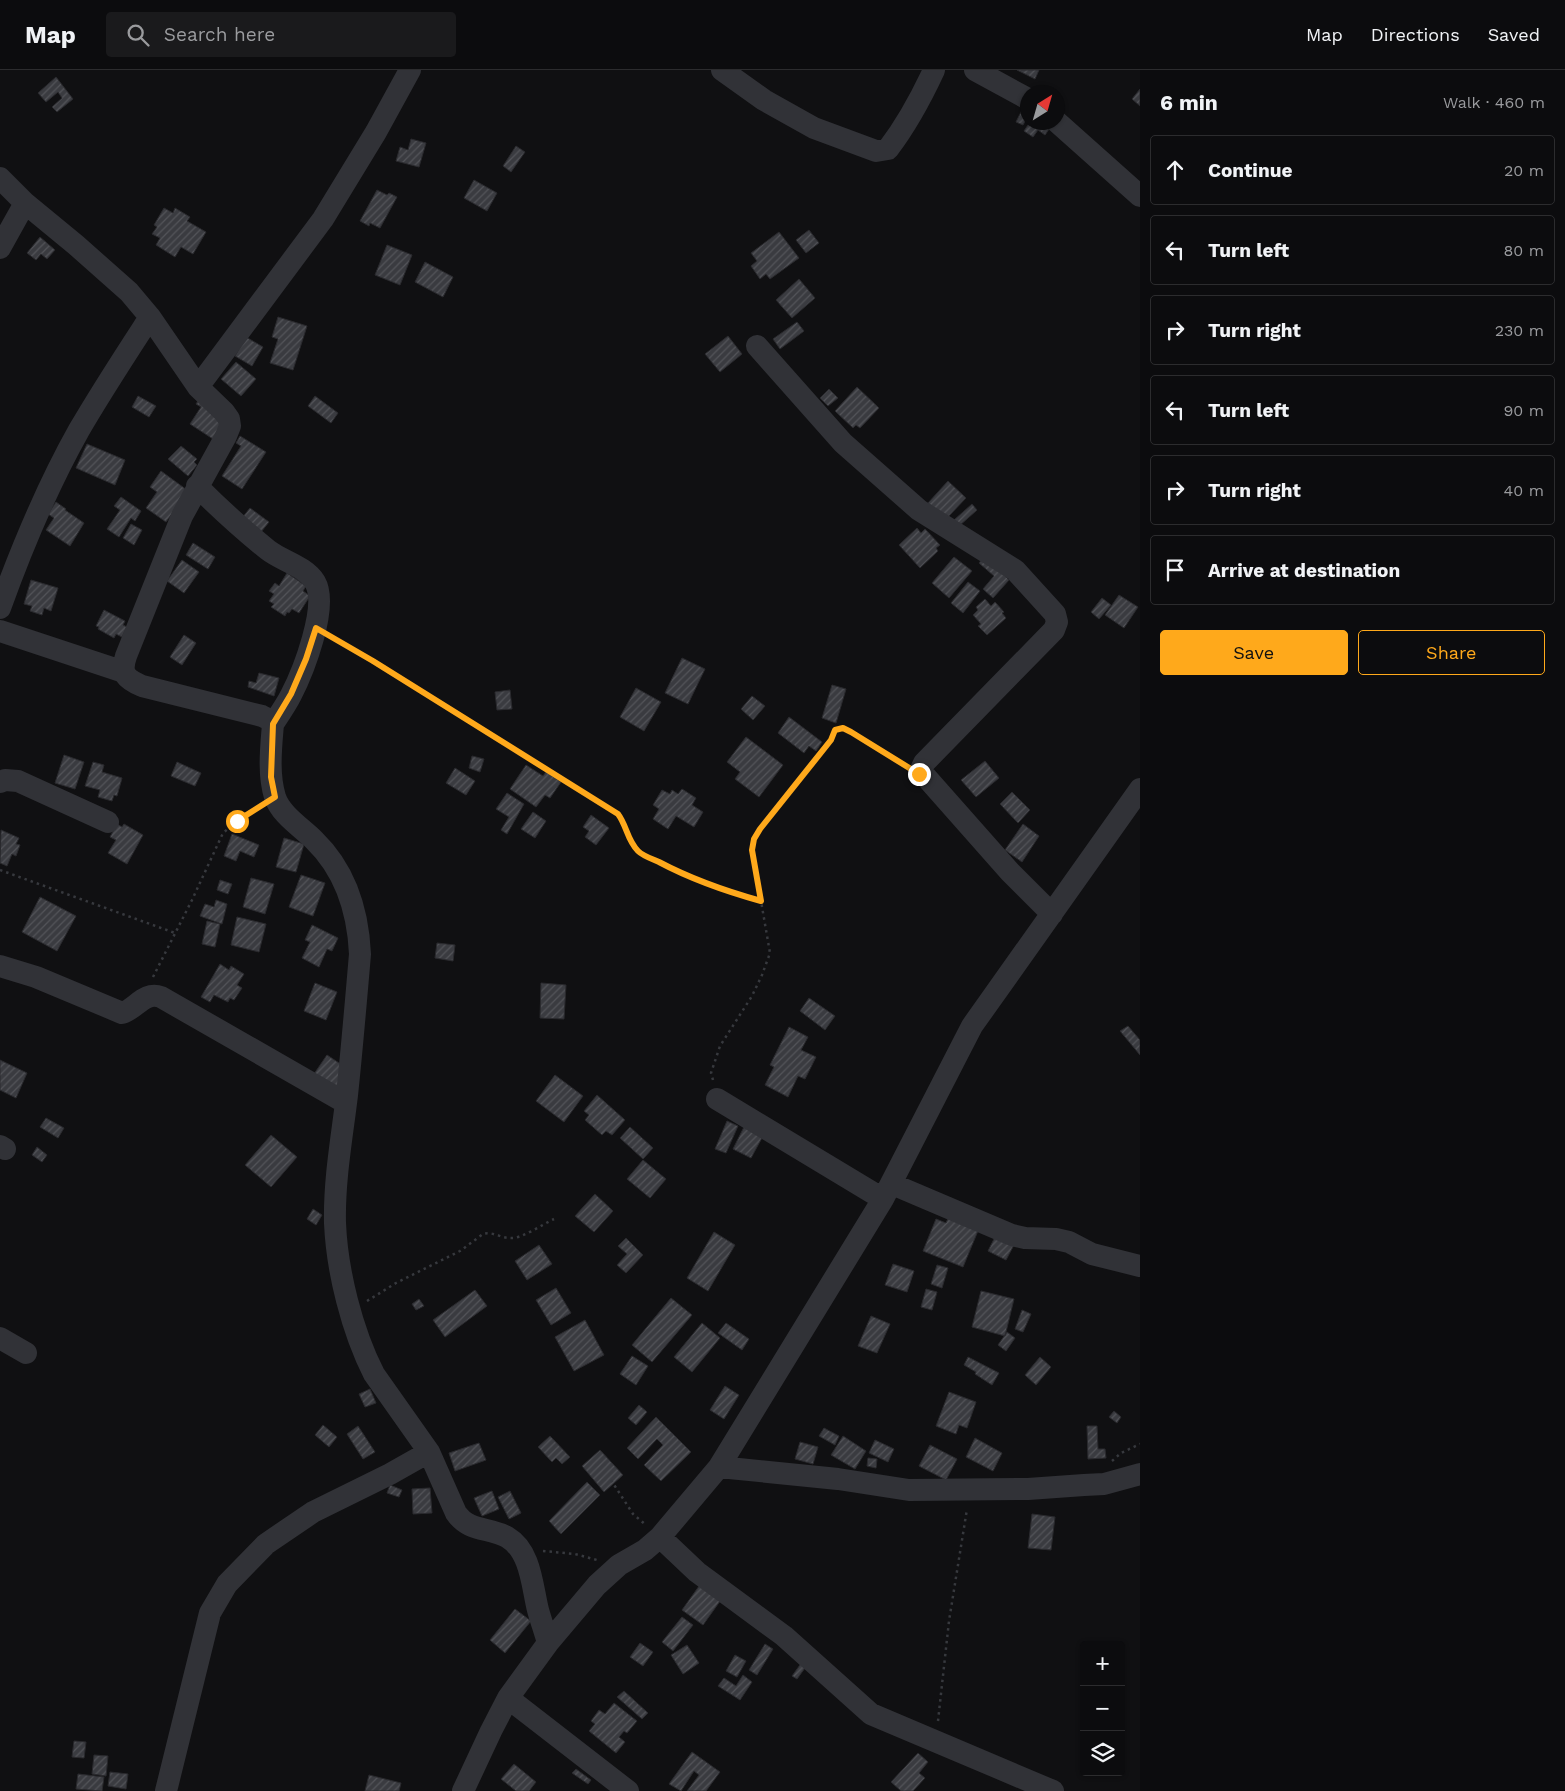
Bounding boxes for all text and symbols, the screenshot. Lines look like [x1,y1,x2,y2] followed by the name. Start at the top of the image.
[106,12,456,57] search box
[25,21,76,49] text: Map
[124,21,152,49] icon: search
[164,23,275,46] text: Search here
[1306,24,1343,45] text: Map
[1371,24,1460,45] text: Directions
[1488,24,1540,45] text: Saved
[1020,85,1065,130] north arrow
[1160,90,1218,115] text: 6 min
[1443,93,1545,112] text: Walk · 460 m
[1161,156,1189,184] icon: ahead
[1208,159,1292,182] text: Continue
[1504,161,1544,180] text: 20 m
[1161,236,1189,264] icon: left
[1208,239,1289,262] text: Turn left
[1503,241,1544,260] text: 80 m
[1161,316,1189,344] icon: right
[1208,319,1301,342] text: Turn right
[1495,321,1544,340] text: 230 m
[1161,396,1189,424] icon: left
[1208,399,1289,422] text: Turn left
[1503,401,1544,420] text: 90 m
[1161,476,1189,504] icon: right
[1208,479,1301,502] text: Turn right
[1504,481,1544,500] text: 40 m
[1161,556,1189,584] icon: arrive
[1208,559,1400,582] text: Arrive at destination
[1160,630,1348,675] button: Save
[1358,630,1545,675] button: Share
[908,763,931,786] route end
[226,810,249,833] route start
[1080,1641,1125,1776] map controls
[1080,1641,1125,1686] button: +
[1080,1686,1125,1731] button: −
[1080,1731,1125,1776] button: layers

